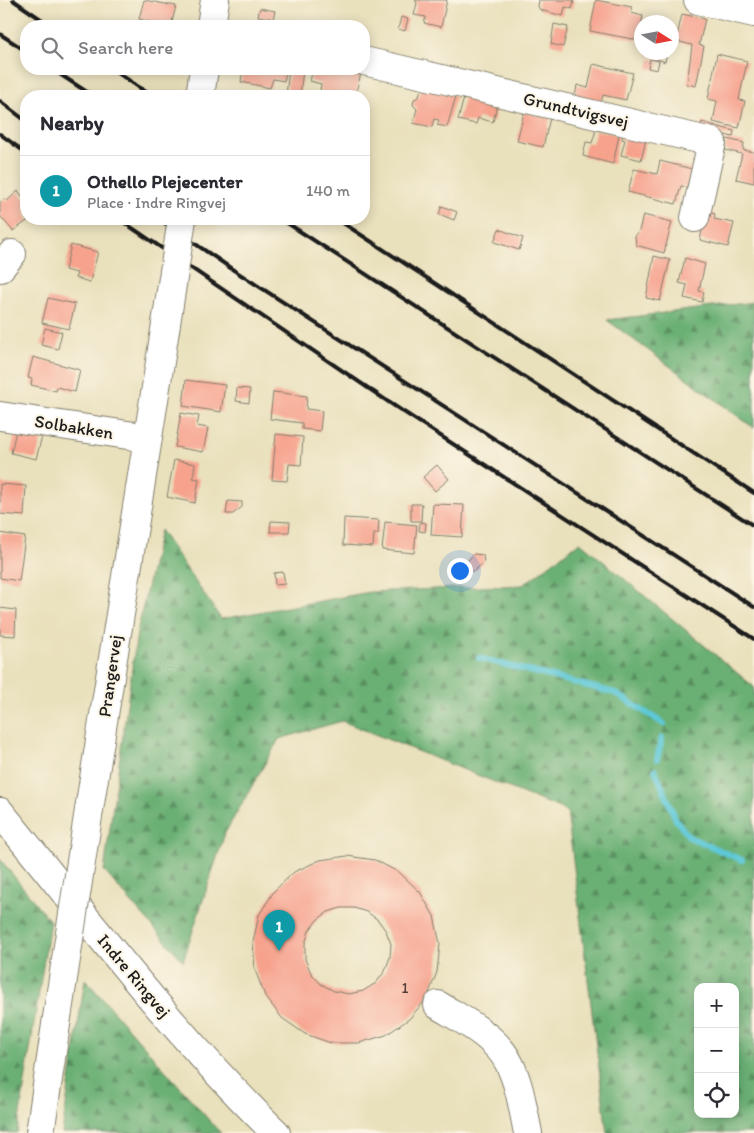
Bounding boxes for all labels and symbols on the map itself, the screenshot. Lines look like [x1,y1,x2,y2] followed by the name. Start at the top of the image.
[634,15,679,60] north arrow
[521,87,631,133] street label: Grundtvigsvej
[33,410,115,444] street label: Solbakken
[447,558,473,584] your location
[93,633,127,719] street label: Prangervej
[263,910,295,951] pin: 1
[93,930,175,1022] street label: Indre Ringvej
[402,979,409,997] house number: 1

